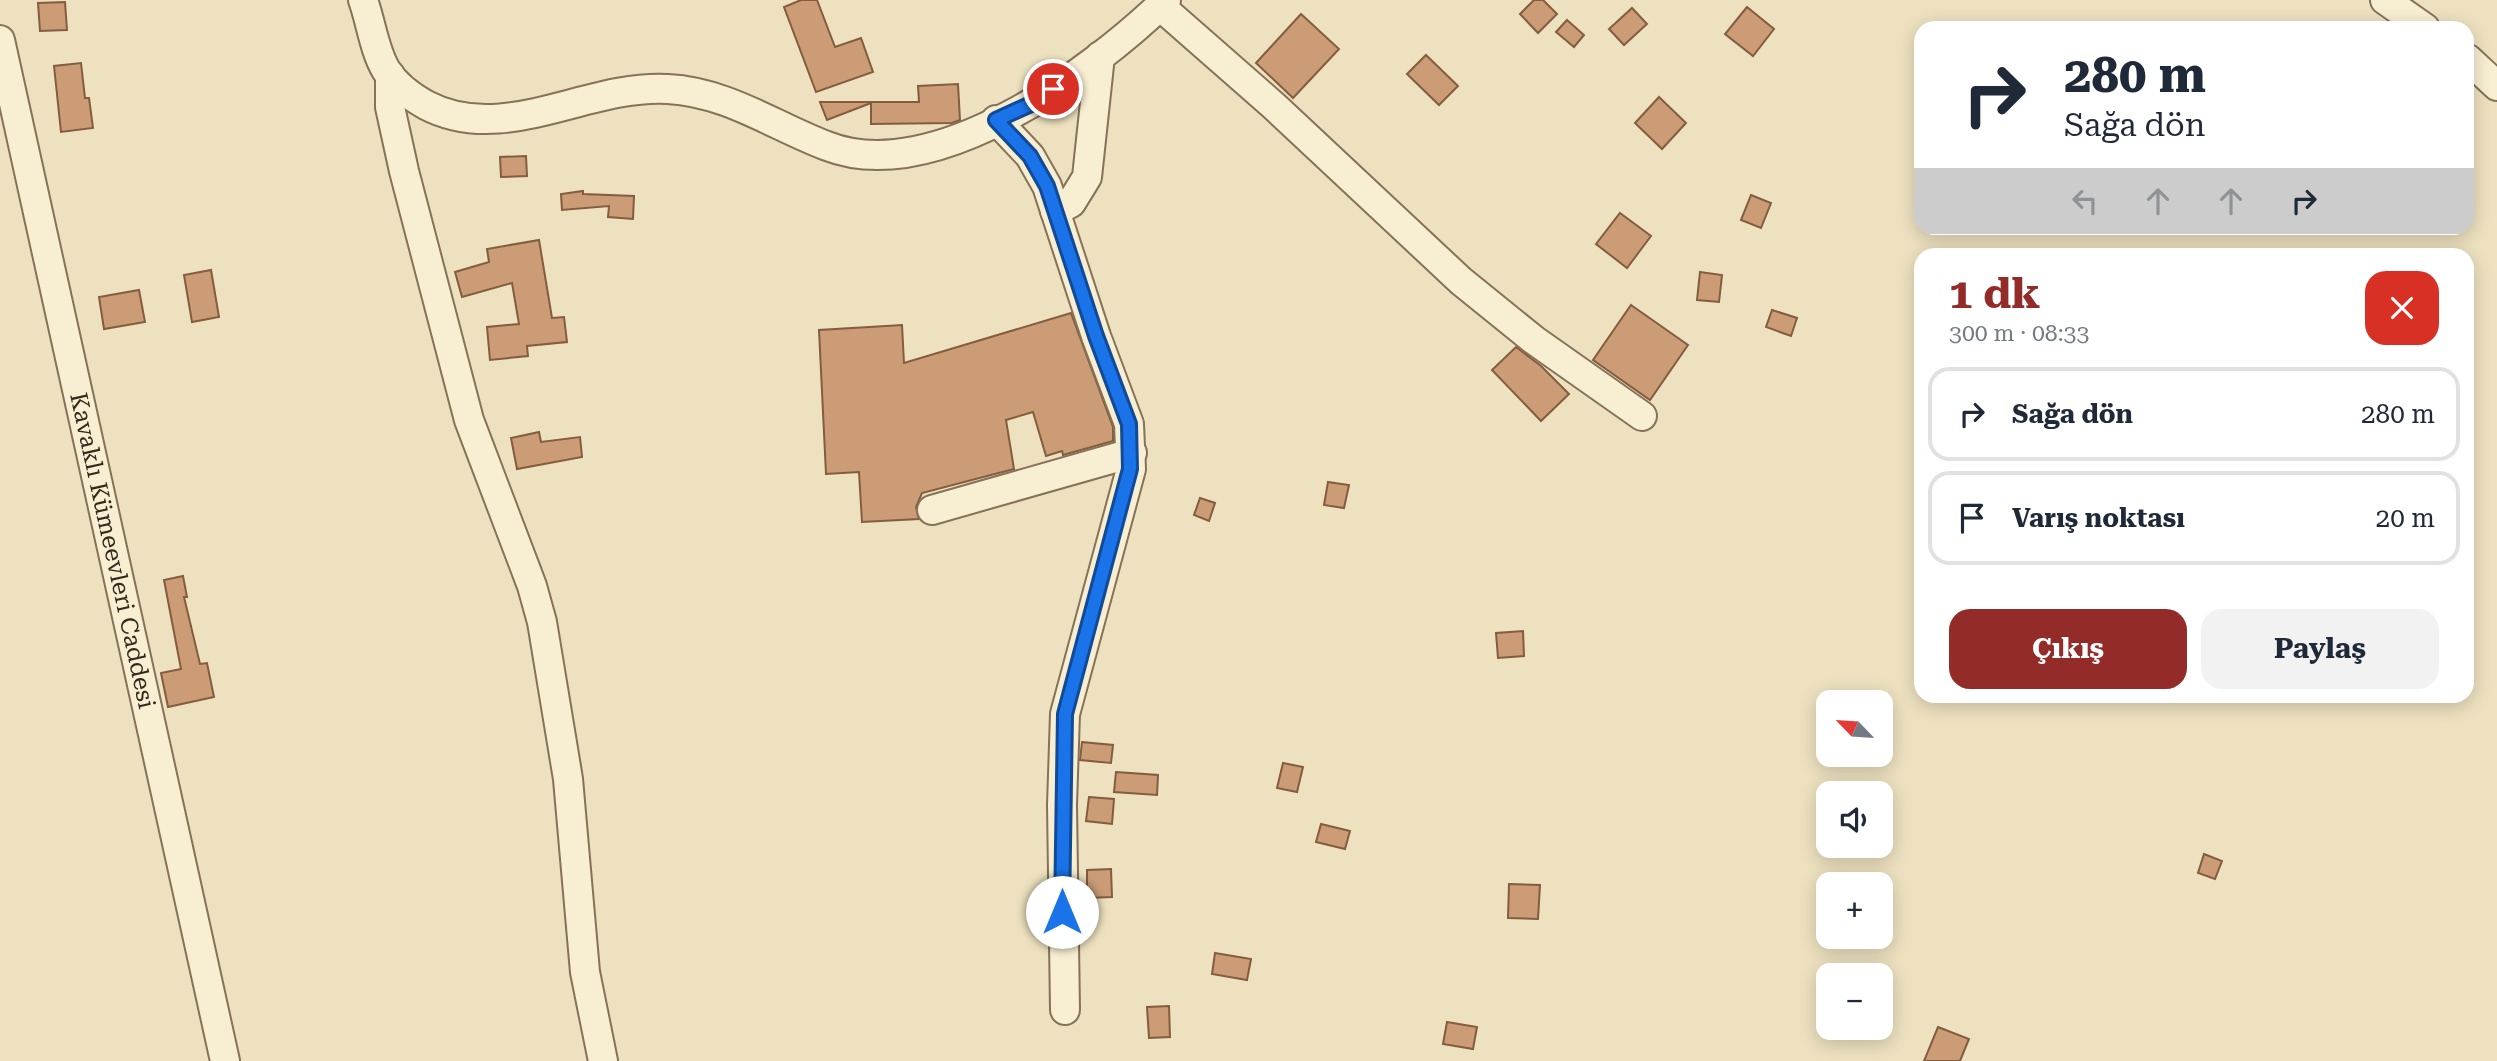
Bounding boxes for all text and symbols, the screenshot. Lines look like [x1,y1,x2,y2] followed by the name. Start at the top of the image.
[2064,47,2206,104] text: 280 m
[1949,49,2040,140] icon: right
[1023,59,1083,119] pin
[1034,70,1072,108] icon: arrive
[2064,106,2205,144] text: Sağa dön
[2066,182,2104,220] icon: left
[2139,182,2177,220] icon: ahead
[2212,182,2250,220] icon: ahead
[2285,182,2323,220] icon: right
[1949,269,2040,318] text: 1 dk
[2365,271,2439,345] button: close
[1949,320,2089,347] text: 300 m · 08:33
[64,390,161,712] street label: Kavaklı Kümeevleri Caddesi
[1953,395,1991,433] icon: right
[2012,399,2133,429] text: Sağa dön
[2361,399,2435,429] text: 280 m
[1953,499,1991,537] icon: arrive
[2012,503,2185,533] text: Varış noktası
[2376,503,2435,533] text: 20 m
[1949,609,2187,689] button: Çıkış
[2201,609,2439,689] button: Paylaş
[1816,690,1894,766] north arrow
[1816,690,1893,1040] map controls
[1816,781,1893,858] button: sound
[1816,872,1893,949] button: +
[1025,875,1099,949] position arrow
[1816,963,1893,1040] button: −

